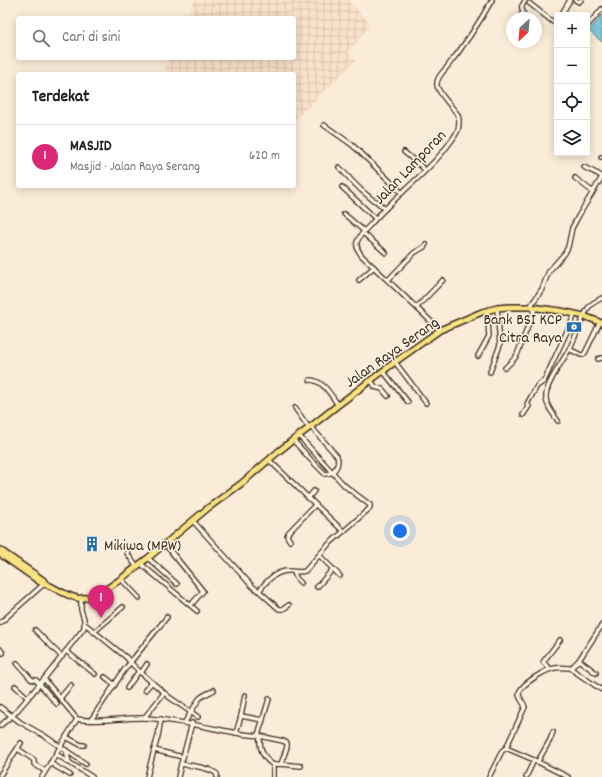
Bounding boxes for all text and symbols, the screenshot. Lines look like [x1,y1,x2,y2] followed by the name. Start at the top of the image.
[506,12,542,48] north arrow
[554,12,590,156] map controls
[554,12,590,48] button: +
[16,16,296,60] search box
[30,27,52,49] icon: search
[62,27,120,49] text: Cari di sini
[554,48,590,84] button: −
[554,84,590,120] button: locate
[32,86,89,110] text: Terdekat
[554,120,590,156] button: layers
[369,125,452,210] street label: Jalan Lamporan
[70,136,111,158] text: MASJID
[44,147,46,166] text: 1
[249,147,280,166] text: 620 m
[70,158,200,177] text: Masjid · Jalan Raya Serang
[483,309,562,350] place label: Bank BSI KCP Citra Raya
[341,312,444,394] street label: Jalan Raya Serang
[565,318,583,336] bank icon: Bank BSI KCP Citra Raya
[390,521,410,541] your location
[83,535,101,553] building icon: Mikiwa (MPW)
[104,535,181,558] place label: Mikiwa (MPW)
[88,585,114,618] pin: 1

